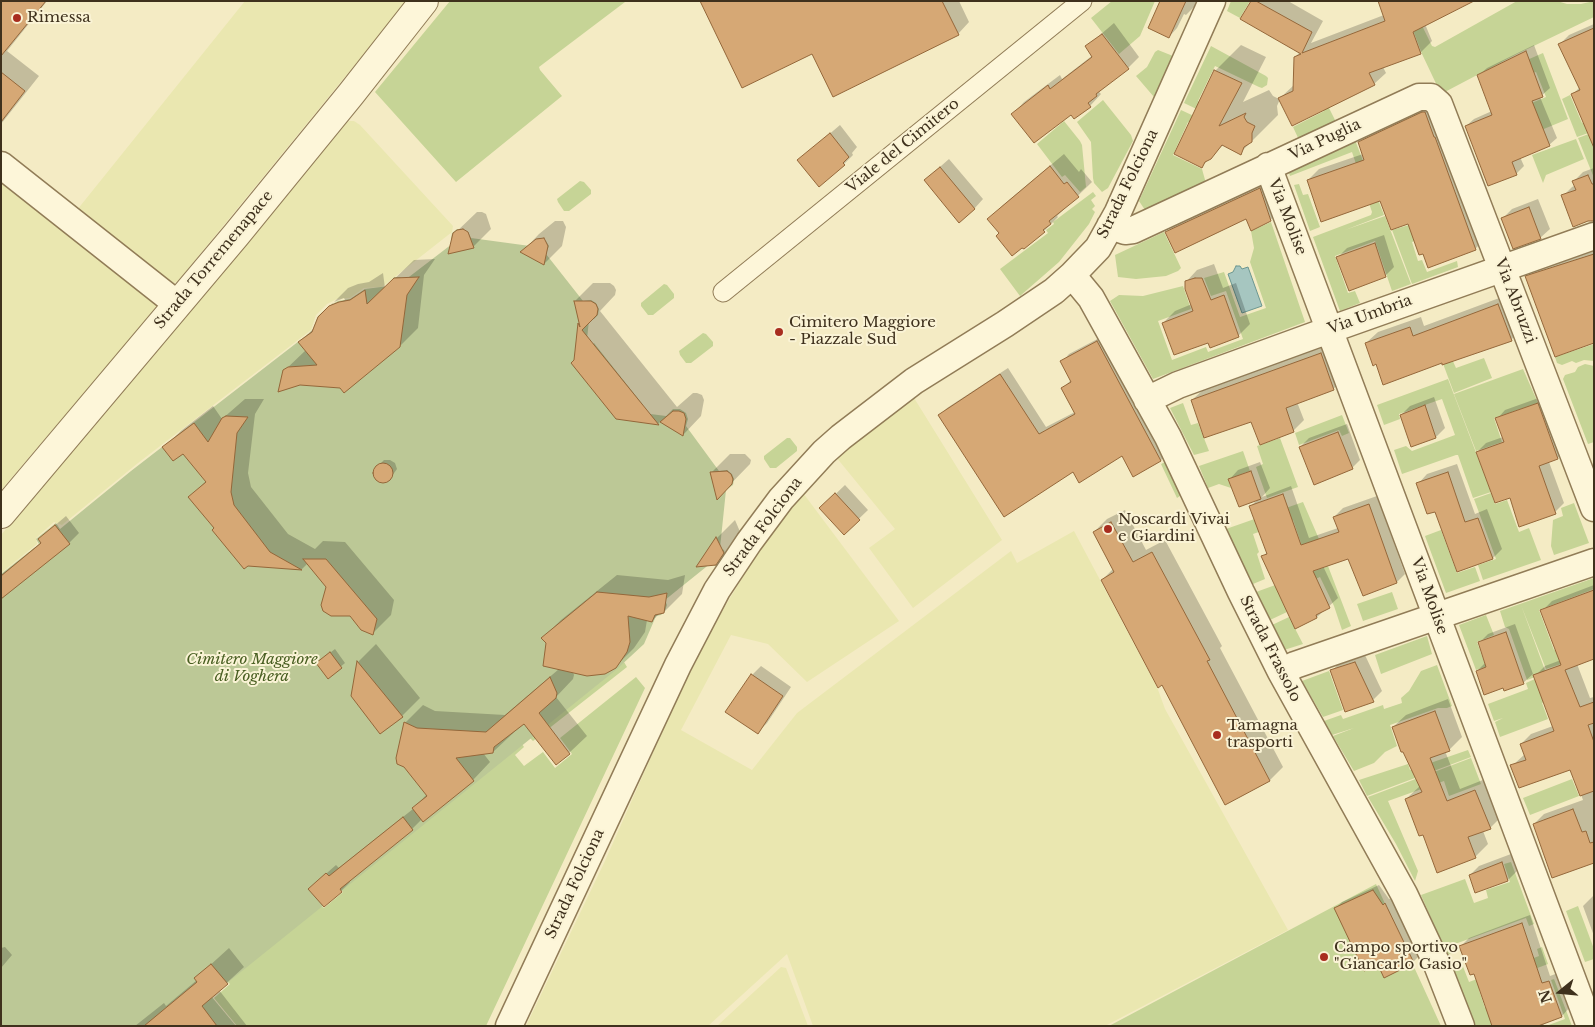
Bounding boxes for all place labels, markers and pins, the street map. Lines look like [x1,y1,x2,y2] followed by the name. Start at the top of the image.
[27,9,91,27] place label: Rimessa
[11,12,23,24] marker: Rimessa
[789,314,936,349] place label: Cimitero Maggiore - Piazzale Sud
[773,326,785,338] marker: Cimitero Maggiore - Piazzale Sud
[1118,511,1230,546] place label: Noscardi Vivai e Giardini
[1102,523,1114,535] marker: Noscardi Vivai e Giardini
[1227,717,1298,752] place label: Tamagna trasporti
[1211,729,1223,741] marker: Tamagna trasporti
[1334,939,1467,974] place label: Campo sportivo "Giancarlo Gasio"
[1318,951,1330,963] marker: Campo sportivo "Giancarlo Gasio"

